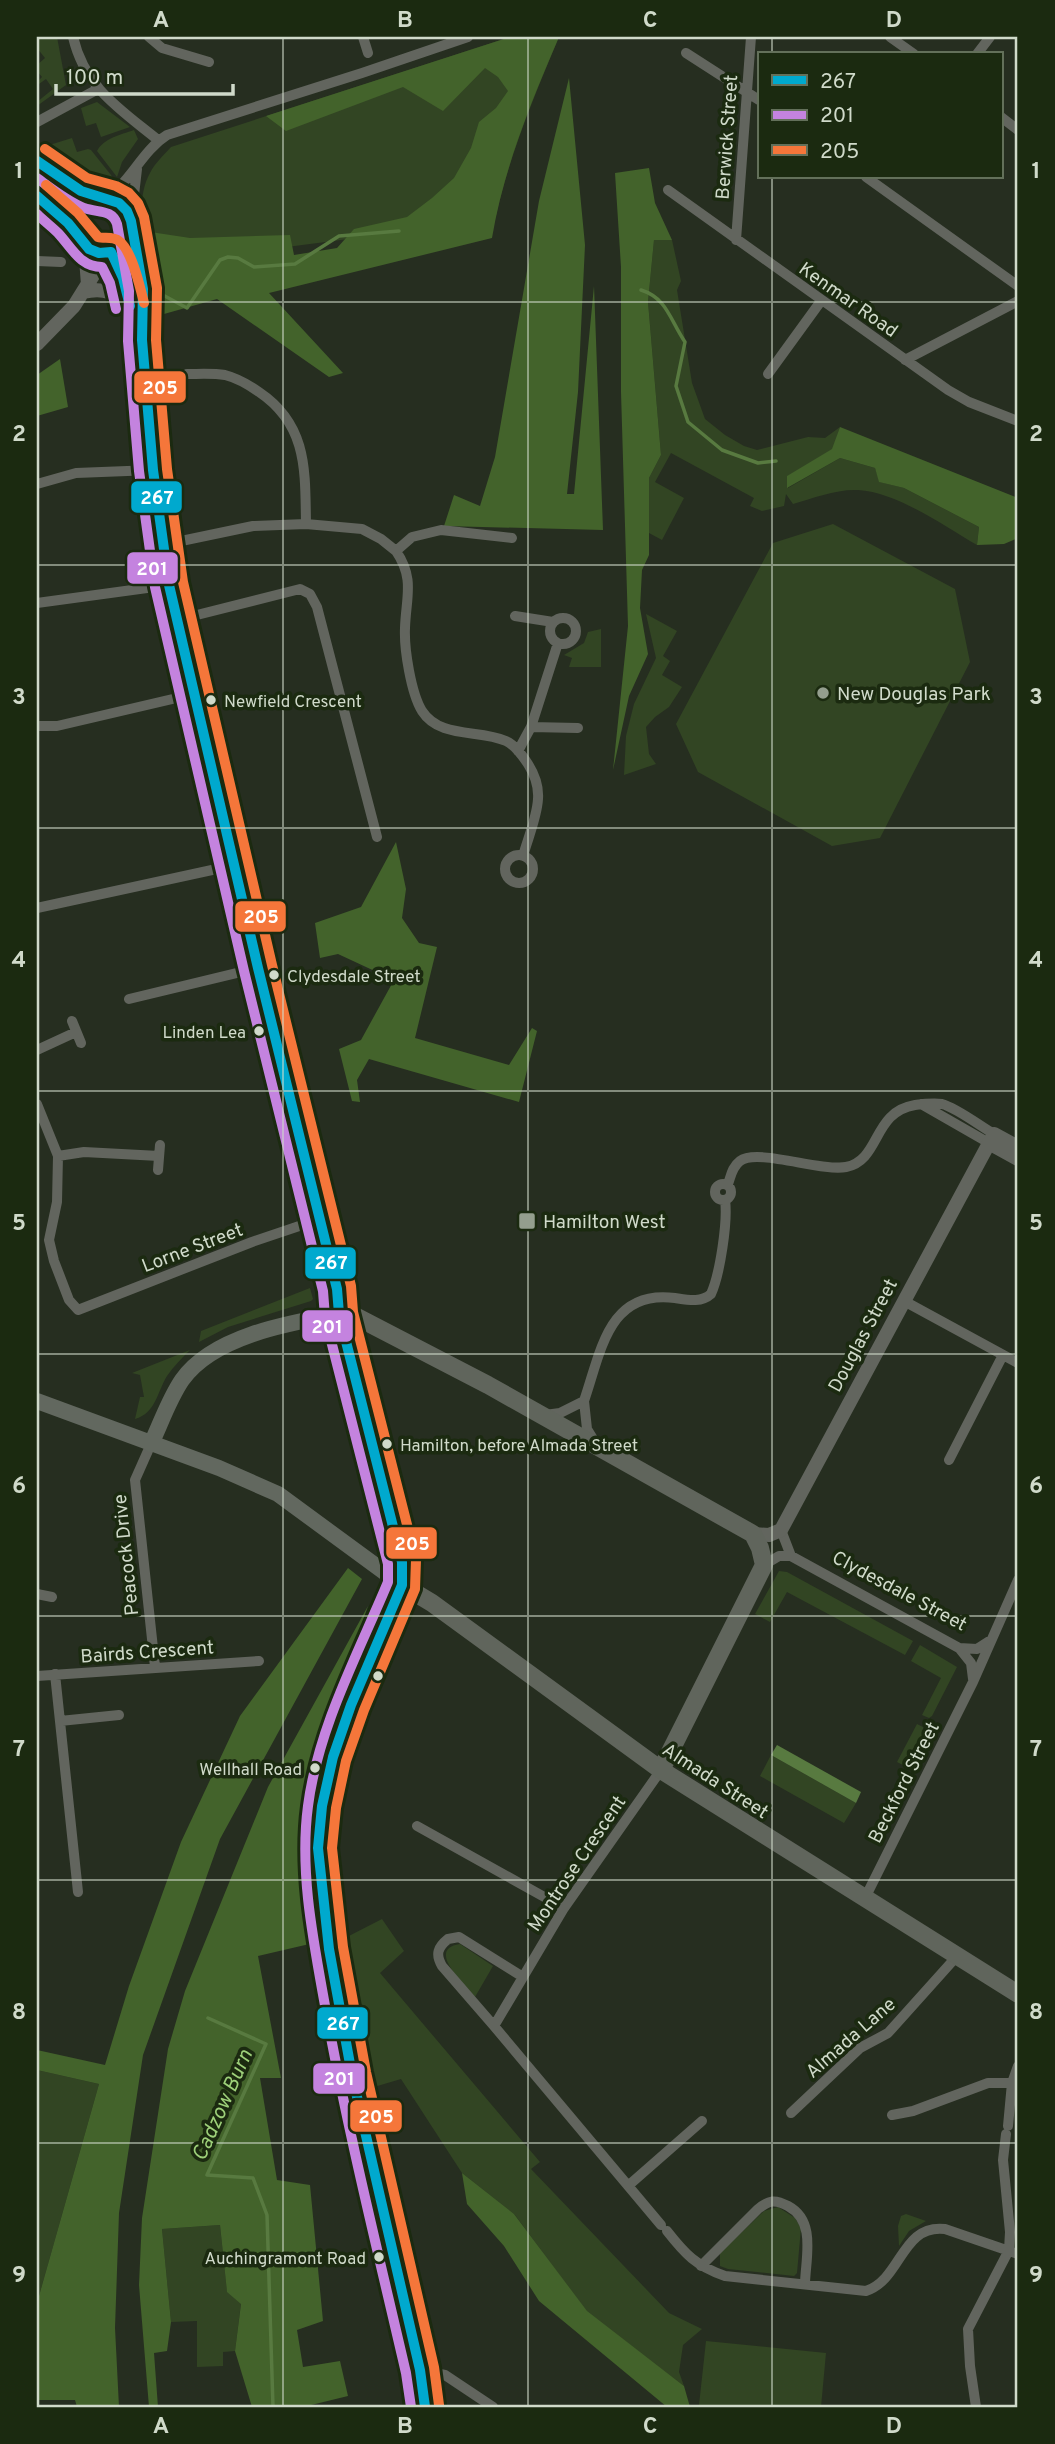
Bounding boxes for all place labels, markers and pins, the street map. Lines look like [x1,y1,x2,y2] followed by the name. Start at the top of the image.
[837,683,991,707] place label: New Douglas Park
[815,685,831,701] marker: New Douglas Park
[224,692,362,714] place label: Newfield Crescent
[204,693,218,707] marker: Newfield Crescent
[287,967,421,989] place label: Clydesdale Street
[267,968,281,982] marker: Clydesdale Street
[162,1023,246,1045] place label: Linden Lea
[252,1024,266,1038] marker: Linden Lea
[517,1211,537,1231] marker: Hamilton West
[543,1211,666,1235] place label: Hamilton West
[400,1436,638,1458] place label: Hamilton, before Almada Street
[380,1437,394,1451] marker: Hamilton, before Almada Street
[371,1669,385,1683] unlabelled marker
[199,1760,302,1782] place label: Wellhall Road
[308,1761,322,1775] marker: Wellhall Road
[205,2249,366,2271] place label: Auchingramont Road
[372,2250,386,2264] marker: Auchingramont Road

